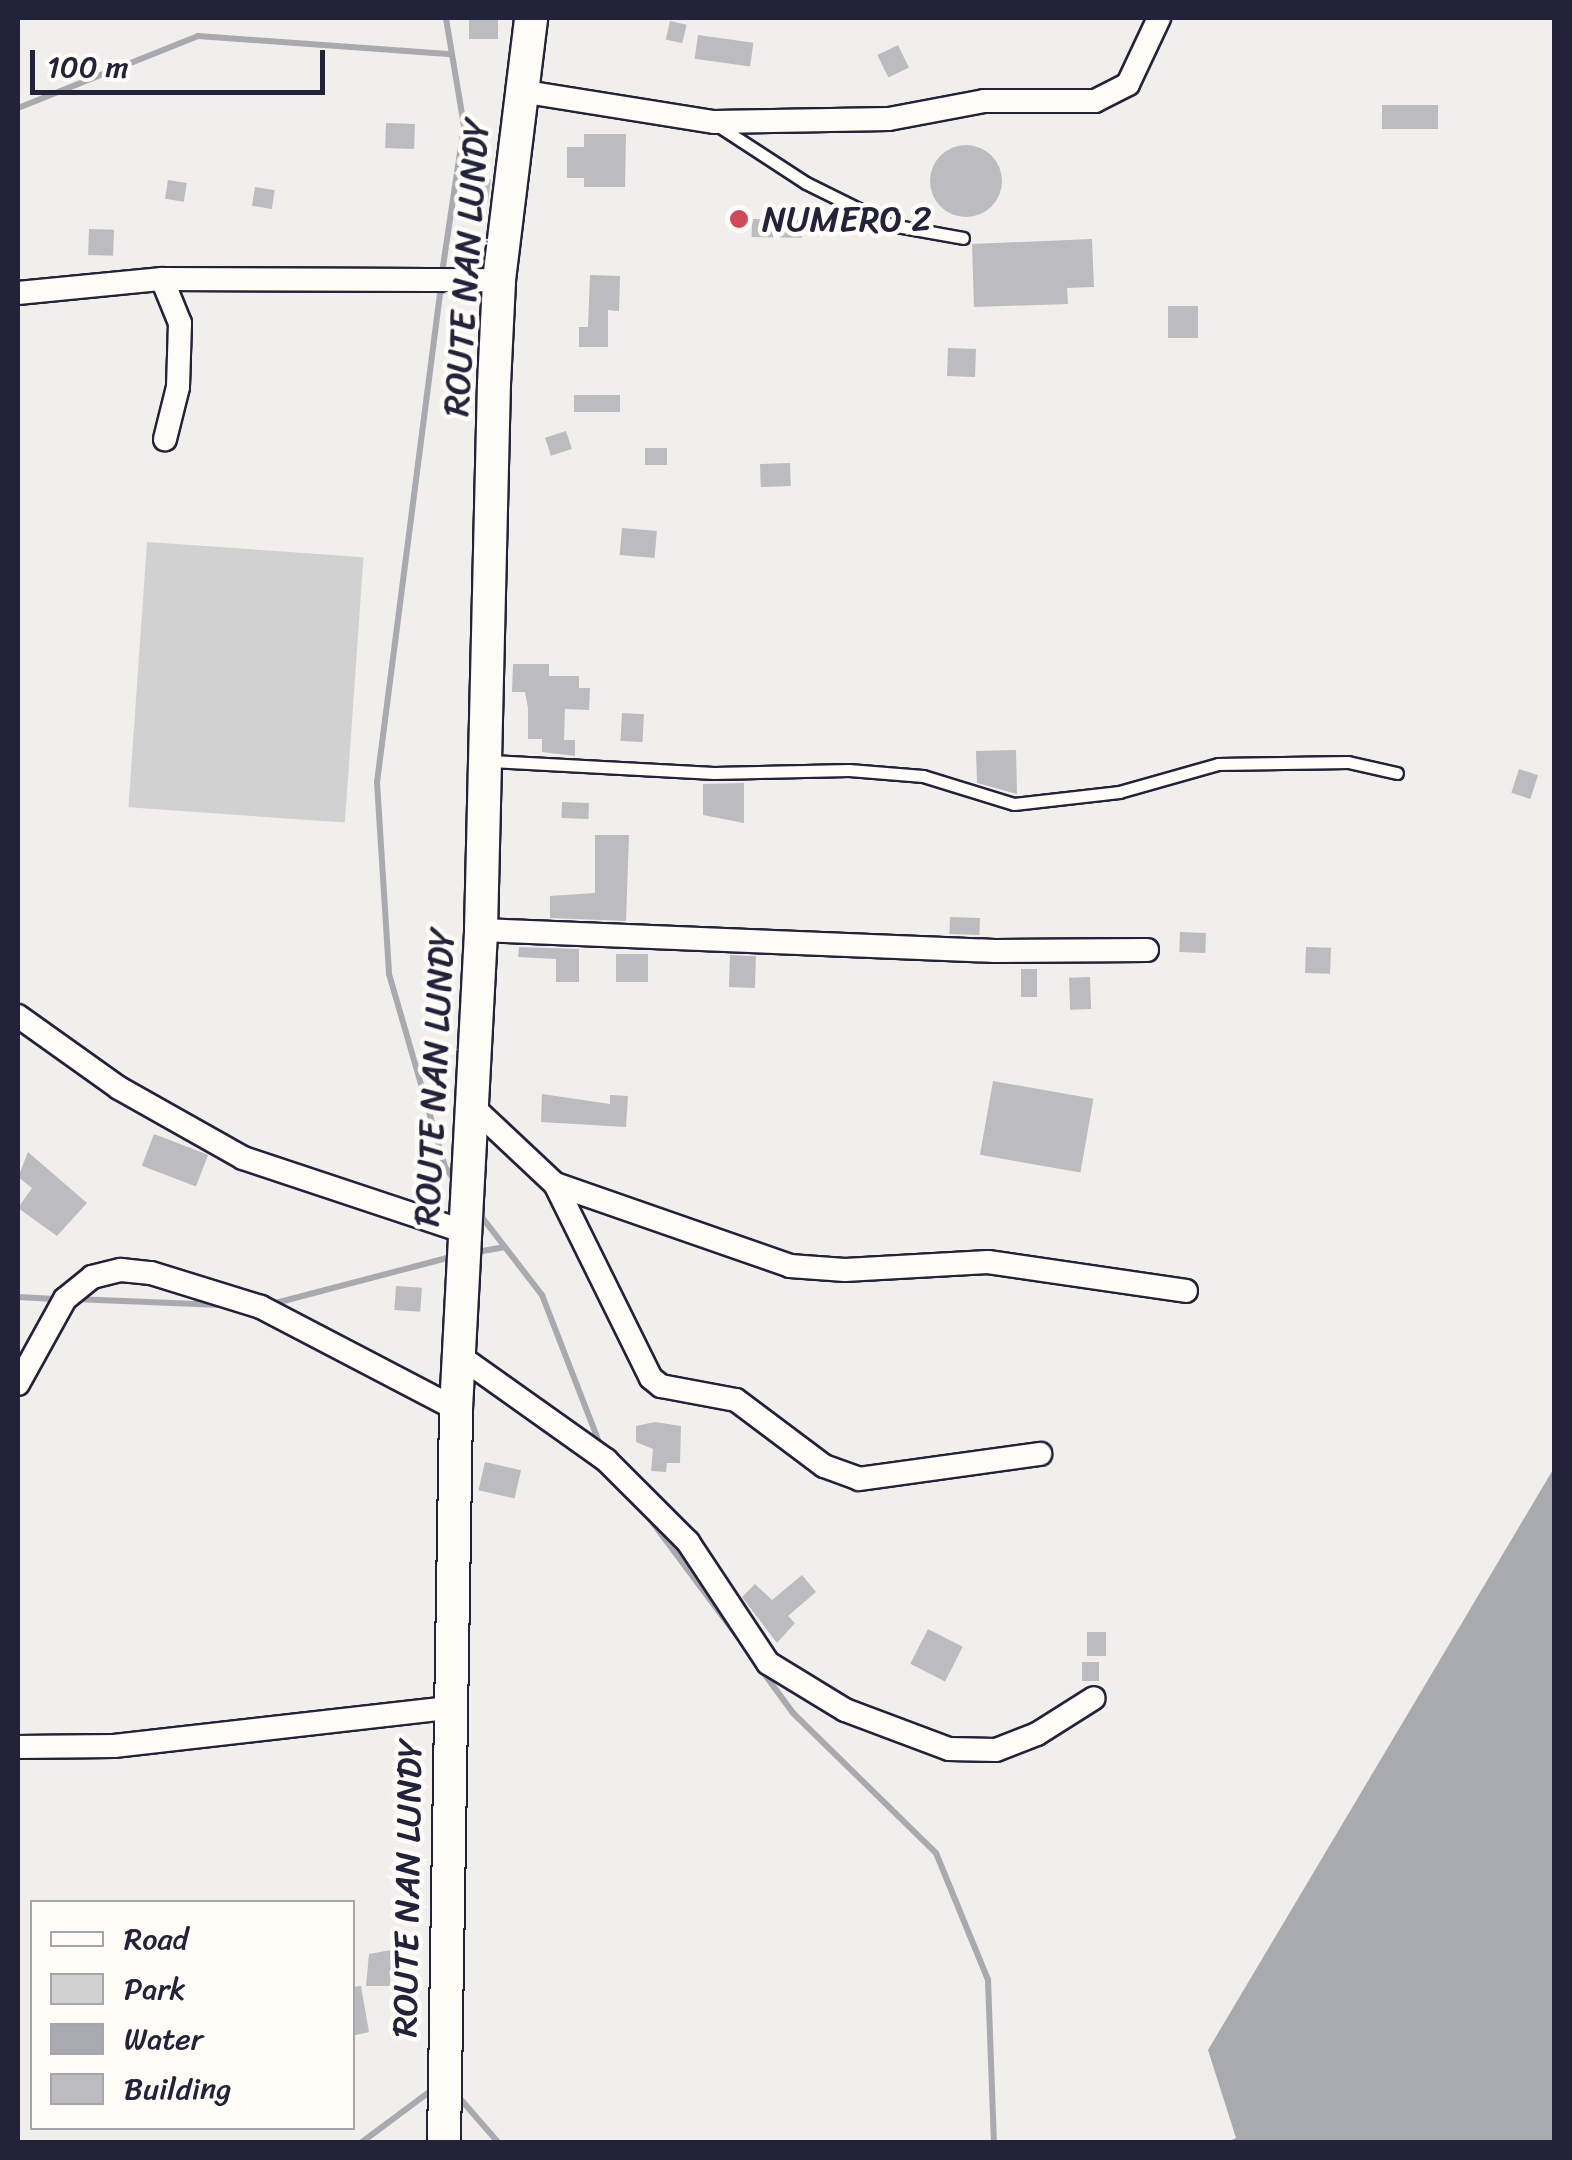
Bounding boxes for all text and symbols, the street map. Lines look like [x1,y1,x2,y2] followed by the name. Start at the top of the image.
[35,30,330,92] scale bar
[47,40,129,94] text: 100 m
[435,116,497,418] street label: ROUTE NAN LUNDY
[762,198,932,240] place label: NUMERO 2
[726,206,752,232] marker: NUMERO 2
[405,927,463,1227] street label: ROUTE NAN LUNDY
[383,1738,431,2038] street label: ROUTE NAN LUNDY
[30,1900,355,2130] legend
[124,1912,188,1966] text: Road
[124,1962,186,2016] text: Park
[124,2012,203,2066] text: Water
[124,2062,231,2116] text: Building

